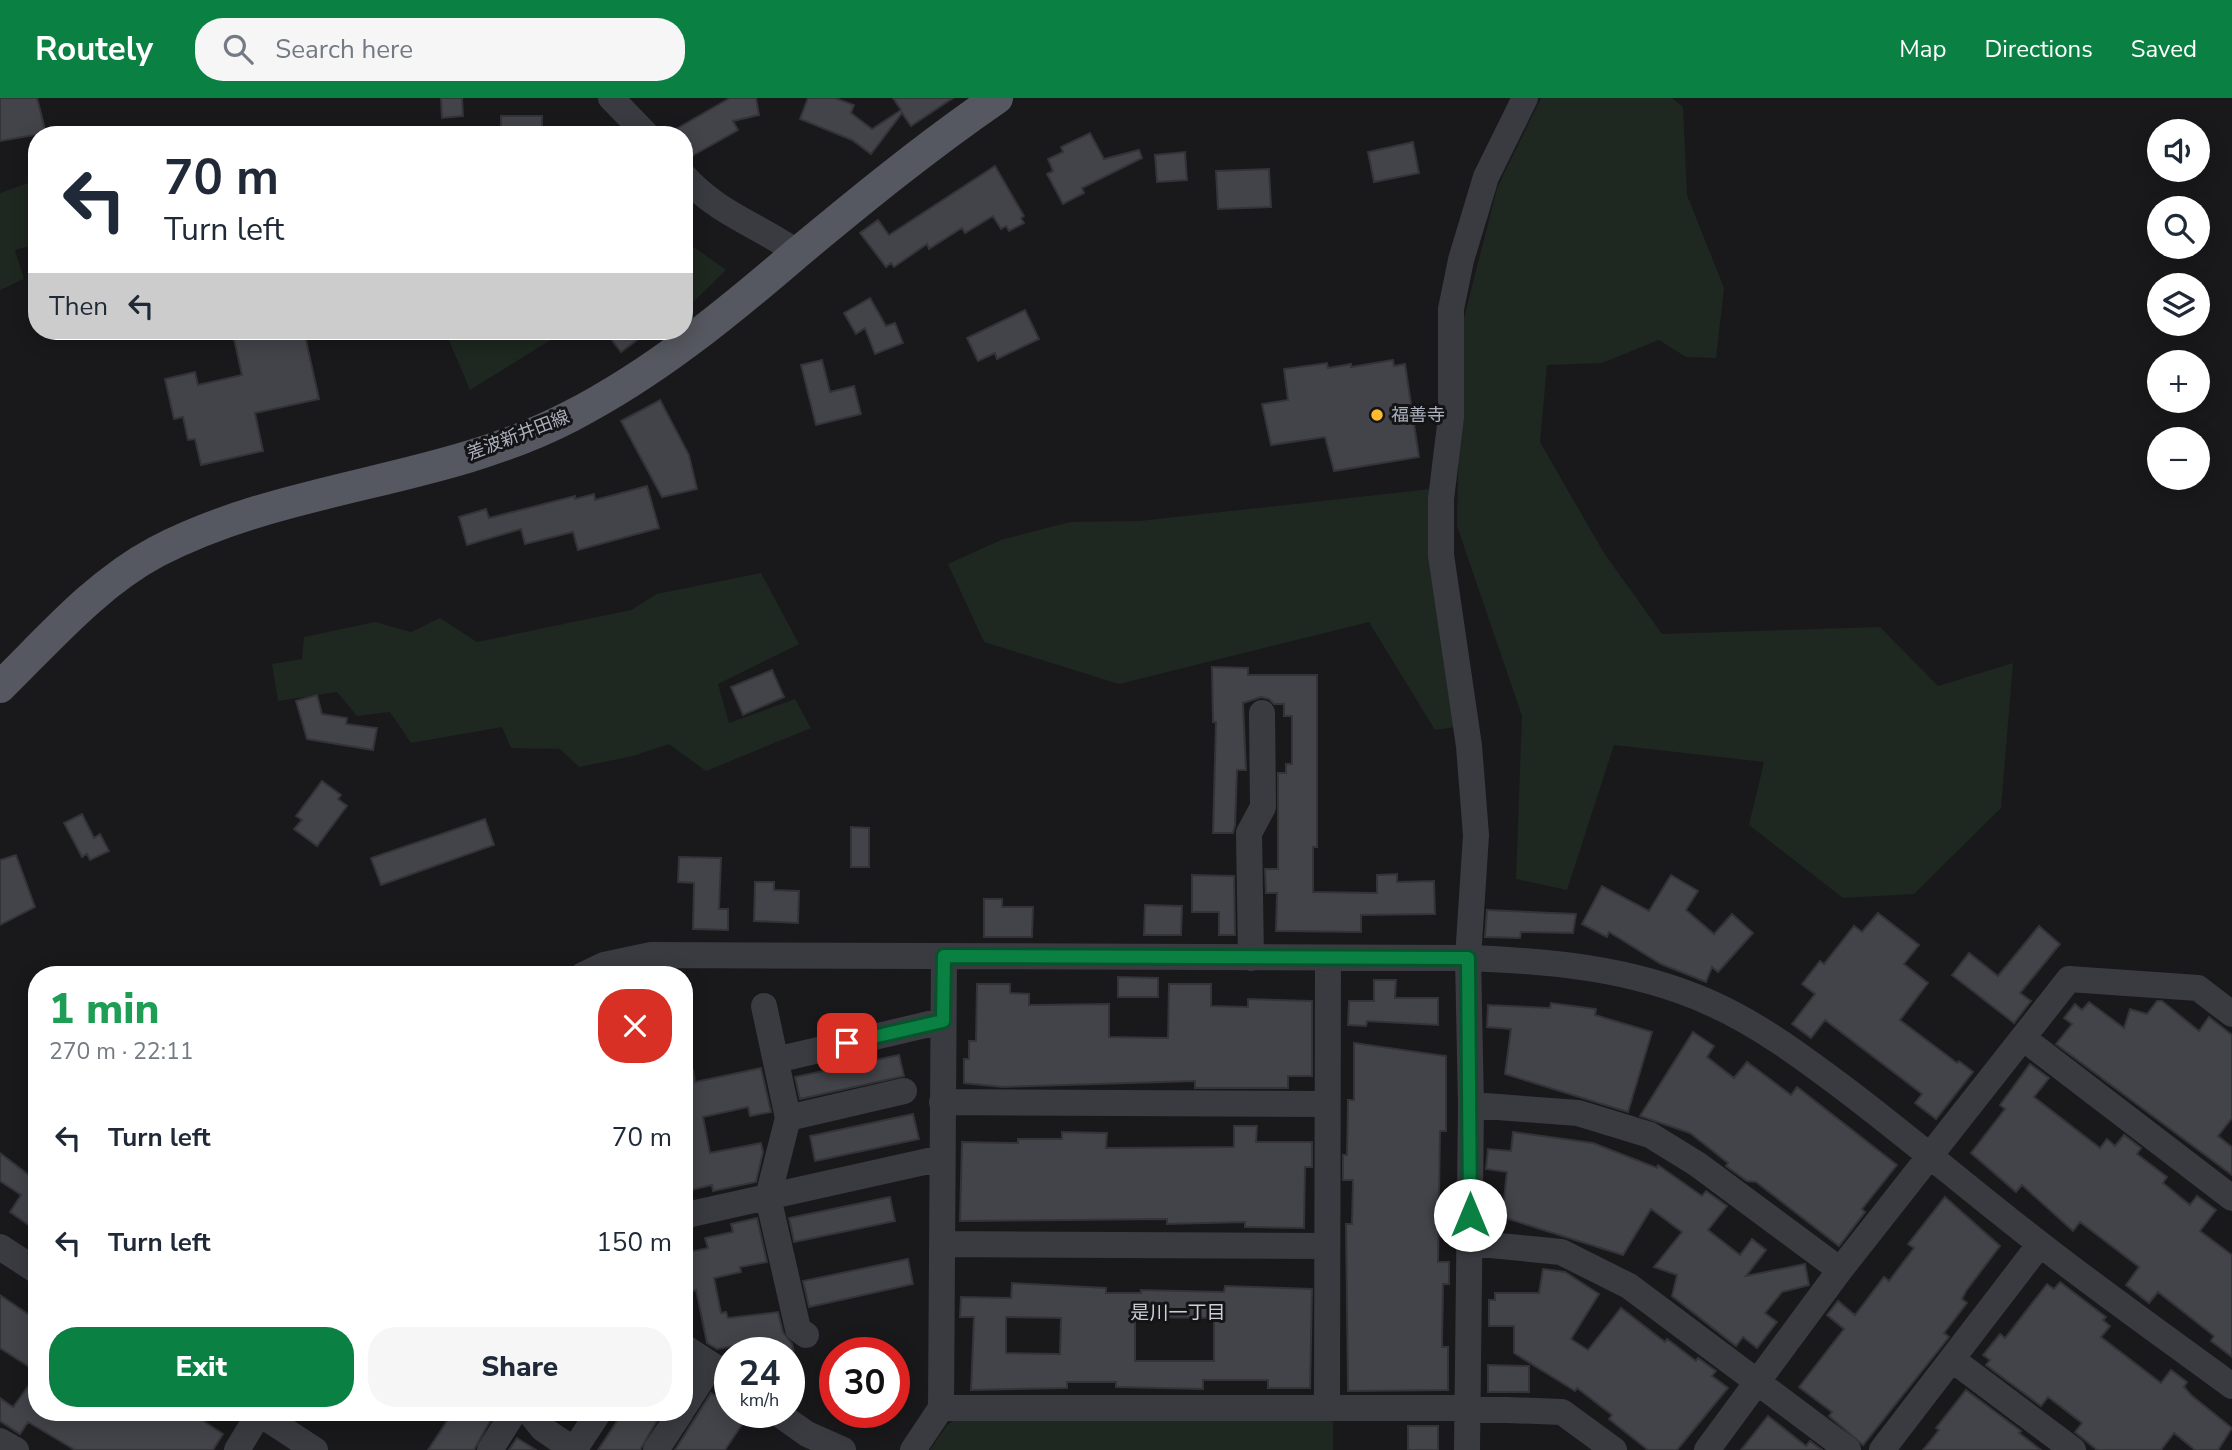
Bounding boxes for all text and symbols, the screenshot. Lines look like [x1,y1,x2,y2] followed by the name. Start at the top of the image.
[195,18,685,81] search box
[35,27,153,72] text: Routely
[219,30,257,68] icon: search
[275,32,413,67] text: Search here
[1899,33,1946,65] text: Map
[1984,33,2093,65] text: Directions
[2131,33,2197,65] text: Saved
[2147,119,2210,490] map controls
[2147,119,2210,182] button: sound
[164,144,279,211] text: 70 m
[49,154,140,245] icon: left
[2147,196,2210,259] button: search
[164,208,284,251] text: Turn left
[2147,273,2210,336] button: layers
[122,287,160,325] icon: left
[49,289,108,324] text: Then
[2147,350,2210,413] button: +
[1391,403,1445,427] place label: 福善寺
[463,404,573,466] street label: 差波新井田線
[1369,407,1385,423] marker: 福善寺
[2147,427,2210,490] button: −
[49,981,159,1038] text: 1 min
[598,989,672,1063] button: close
[817,1013,877,1073] pin
[828,1024,866,1062] icon: arrive
[49,1036,194,1067] text: 270 m · 22:11
[49,1119,87,1157] icon: left
[108,1120,211,1155] text: Turn left
[612,1120,672,1155] text: 70 m
[1433,1178,1507,1252] position arrow
[49,1224,87,1262] icon: left
[108,1225,211,1260] text: Turn left
[596,1225,672,1260] text: 150 m
[1130,1300,1226,1326] district label: 是川一丁目
[49,1327,354,1407] button: Exit
[368,1327,672,1407] button: Share
[819,1337,910,1428] speed limit sign: 30
[738,1350,781,1397] text: 24
[740,1388,779,1412] text: km/h

